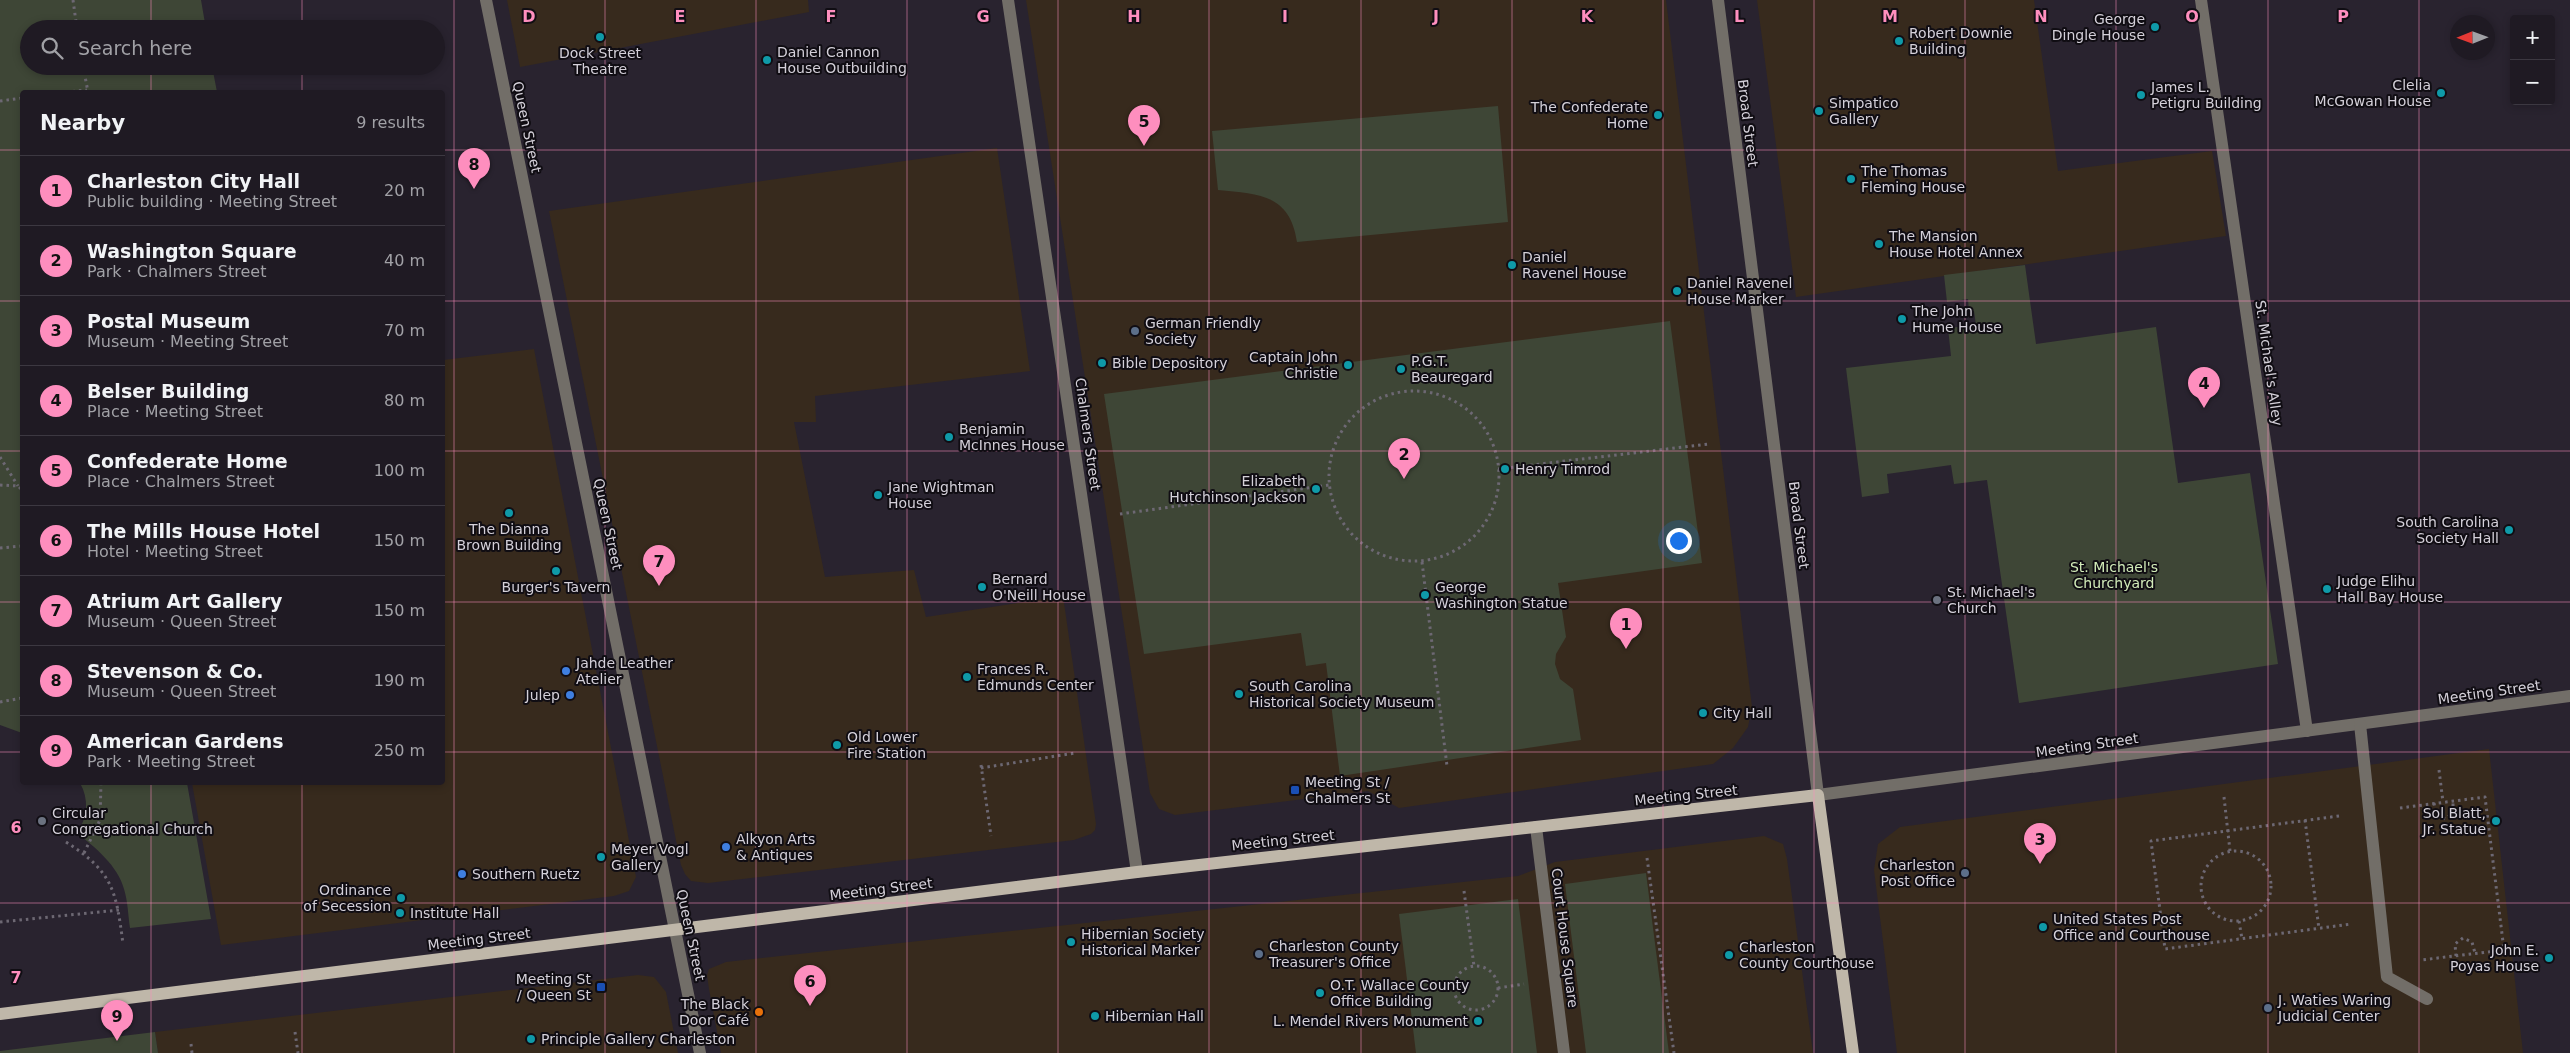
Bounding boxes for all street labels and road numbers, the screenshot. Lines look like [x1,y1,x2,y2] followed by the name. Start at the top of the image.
[1735,78,1761,168] street label: Broad Street
[510,80,545,175] street label: Queen Street
[2252,299,2286,427] street label: St. Michael's Alley
[1072,377,1104,492] street label: Chalmers Street
[591,477,626,572] street label: Queen Street
[1786,480,1812,570] street label: Broad Street
[2437,677,2542,707] street label: Meeting Street
[2035,730,2140,760] street label: Meeting Street
[1634,782,1739,808] street label: Meeting Street
[1231,827,1336,853] street label: Meeting Street
[1548,867,1582,1009] street label: Court House Square
[829,875,934,903] street label: Meeting Street
[674,888,709,983] street label: Queen Street
[427,925,532,953] street label: Meeting Street

